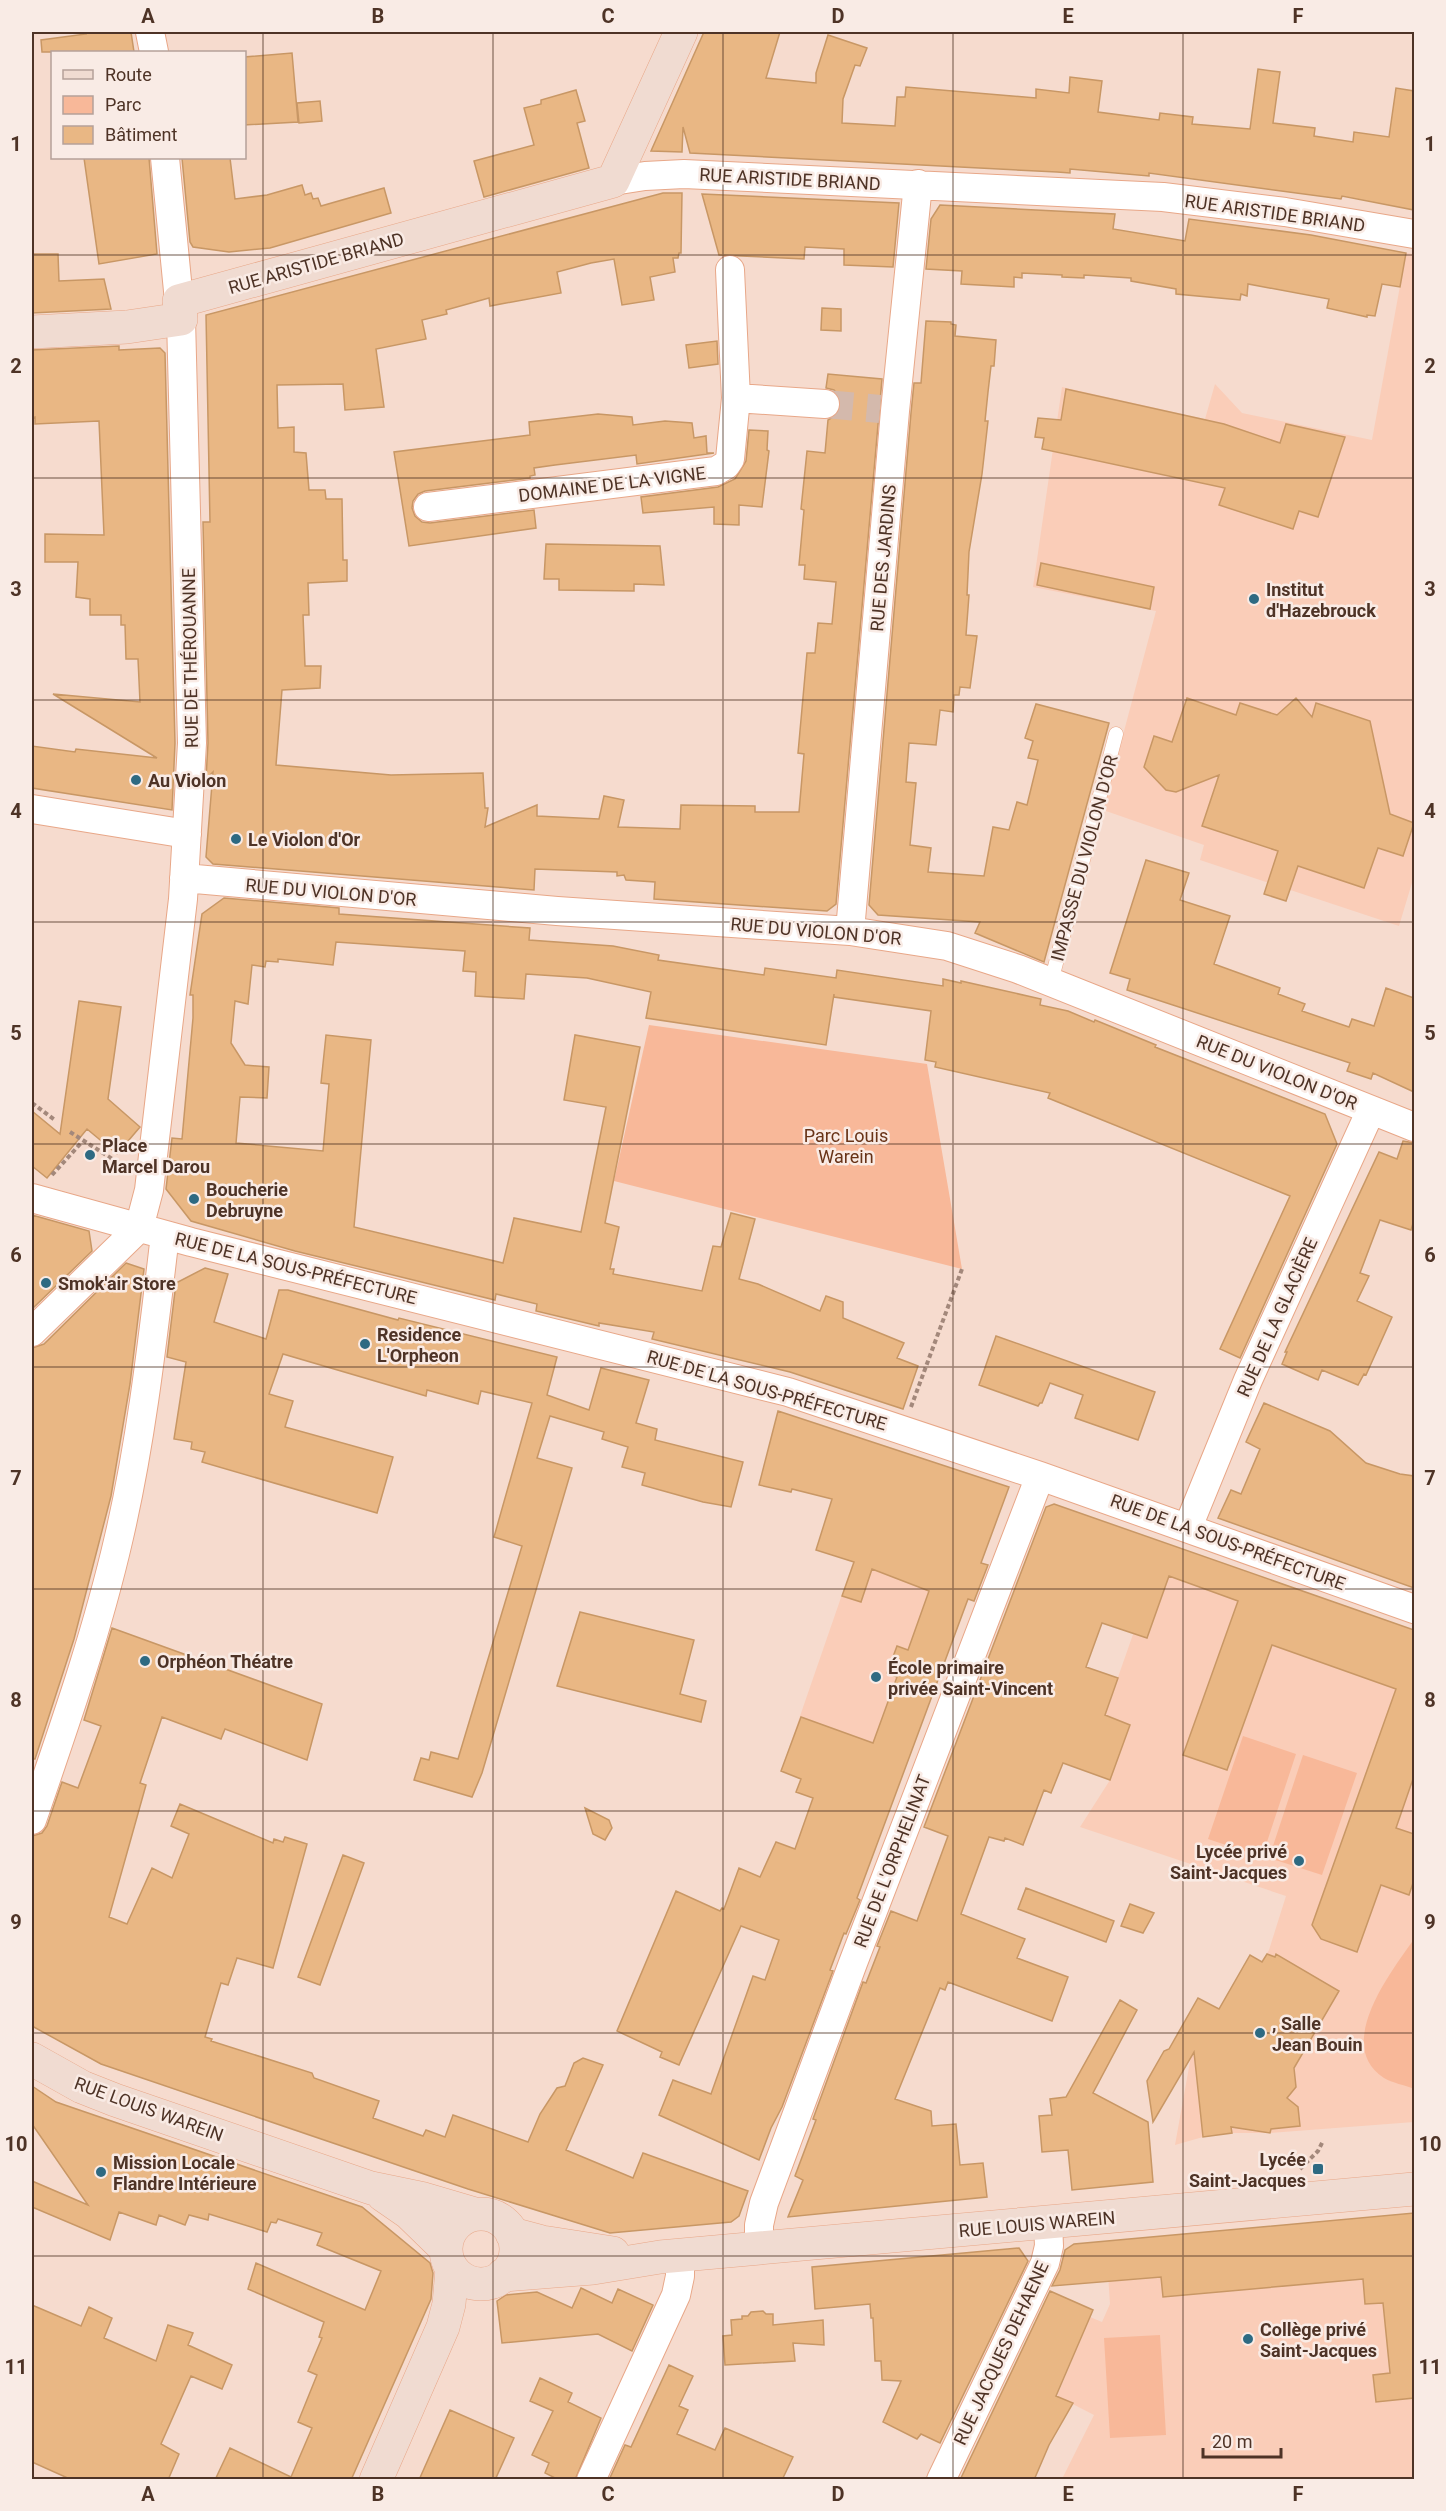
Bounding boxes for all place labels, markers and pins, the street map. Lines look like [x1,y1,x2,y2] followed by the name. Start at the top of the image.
[1266,579,1376,621] place label: Institut d'Hazebrouck
[1247,592,1261,606] marker: Institut d'Hazebrouck
[148,770,226,791] place label: Au Violon
[129,773,143,787] marker: Au Violon
[248,829,361,850] place label: Le Violon d'Or
[229,832,243,846] marker: Le Violon d'Or
[102,1135,210,1177] place label: Place Marcel Darou
[83,1148,97,1162] marker: Place Marcel Darou
[206,1179,288,1221] place label: Boucherie Debruyne
[187,1192,201,1206] marker: Boucherie Debruyne
[58,1273,176,1294] place label: Smok'air Store
[39,1276,53,1290] marker: Smok'air Store
[377,1324,462,1366] place label: Residence L'Orpheon
[358,1337,372,1351] marker: Residence L'Orpheon
[157,1651,293,1672] place label: Orphéon Théatre
[138,1654,152,1668] marker: Orphéon Théatre
[888,1657,1053,1699] place label: École primaire privée Saint-Vincent
[869,1670,883,1684] marker: École primaire privée Saint-Vincent
[1170,1841,1287,1883] place label: Lycée privé Saint-Jacques
[1292,1854,1306,1868] marker: Lycée privé Saint-Jacques
[1272,2013,1363,2055] place label: , Salle Jean Bouin
[1253,2026,1267,2040] marker: , Salle Jean Bouin
[1189,2149,1306,2191] place label: Lycée Saint-Jacques
[113,2152,257,2194] place label: Mission Locale Flandre Intérieure
[1311,2162,1325,2176] marker: Lycée Saint-Jacques
[94,2165,108,2179] marker: Mission Locale Flandre Intérieure
[1260,2319,1377,2361] place label: Collège privé Saint-Jacques
[1241,2332,1255,2346] marker: Collège privé Saint-Jacques

